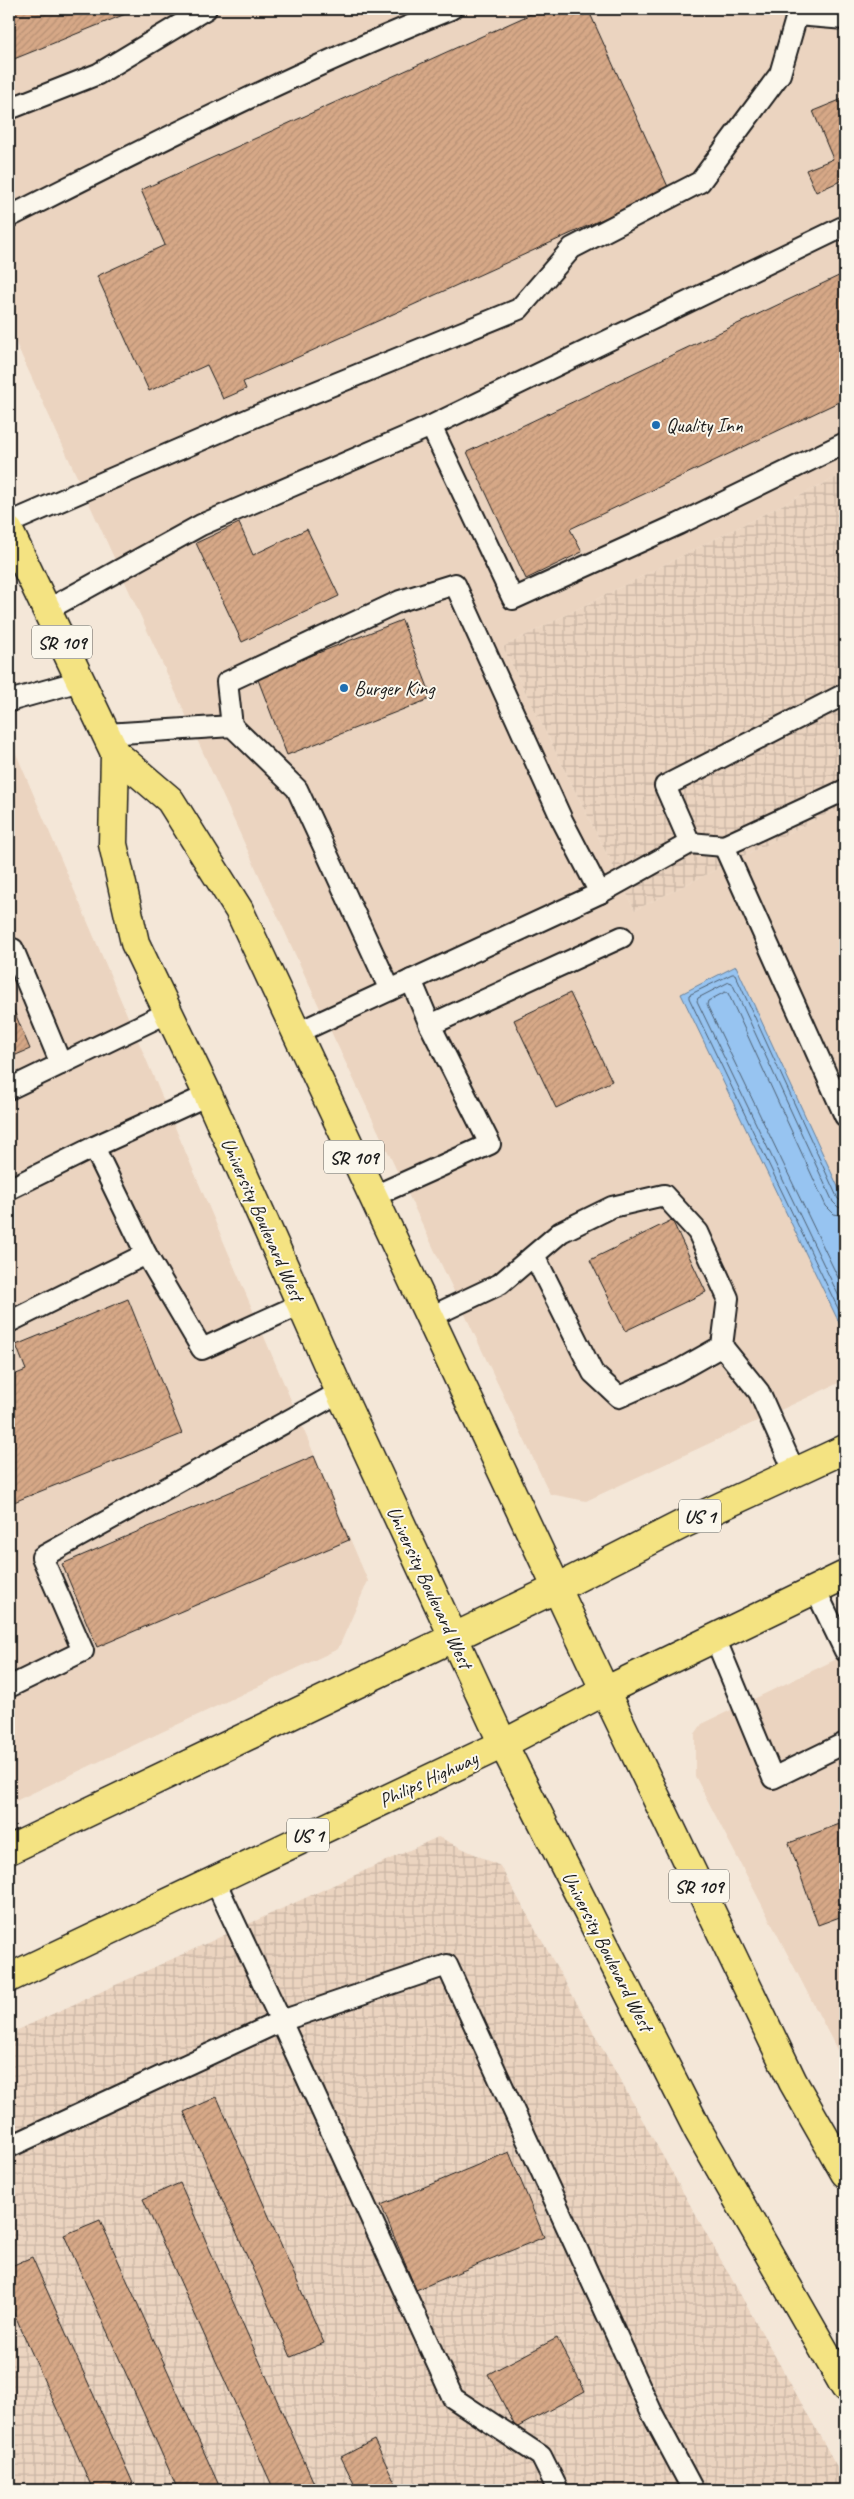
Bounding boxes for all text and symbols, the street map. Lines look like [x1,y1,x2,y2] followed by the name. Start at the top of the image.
[666,413,744,438] place label: Quality Inn
[650,419,662,431] marker: Quality Inn
[32,626,92,659] road number: SR 109
[354,676,436,701] place label: Burger King
[338,682,350,694] marker: Burger King
[215,1134,311,1308] street label: University Boulevard West
[324,1140,384,1174] road number: SR 109
[679,1500,721,1532] road number: US 1
[381,1502,479,1675] street label: University Boulevard West
[375,1745,483,1813] street label: Philips Highway
[287,1818,329,1852] road number: US 1
[556,1867,660,2038] street label: University Boulevard West
[669,1870,729,1902] road number: SR 109

